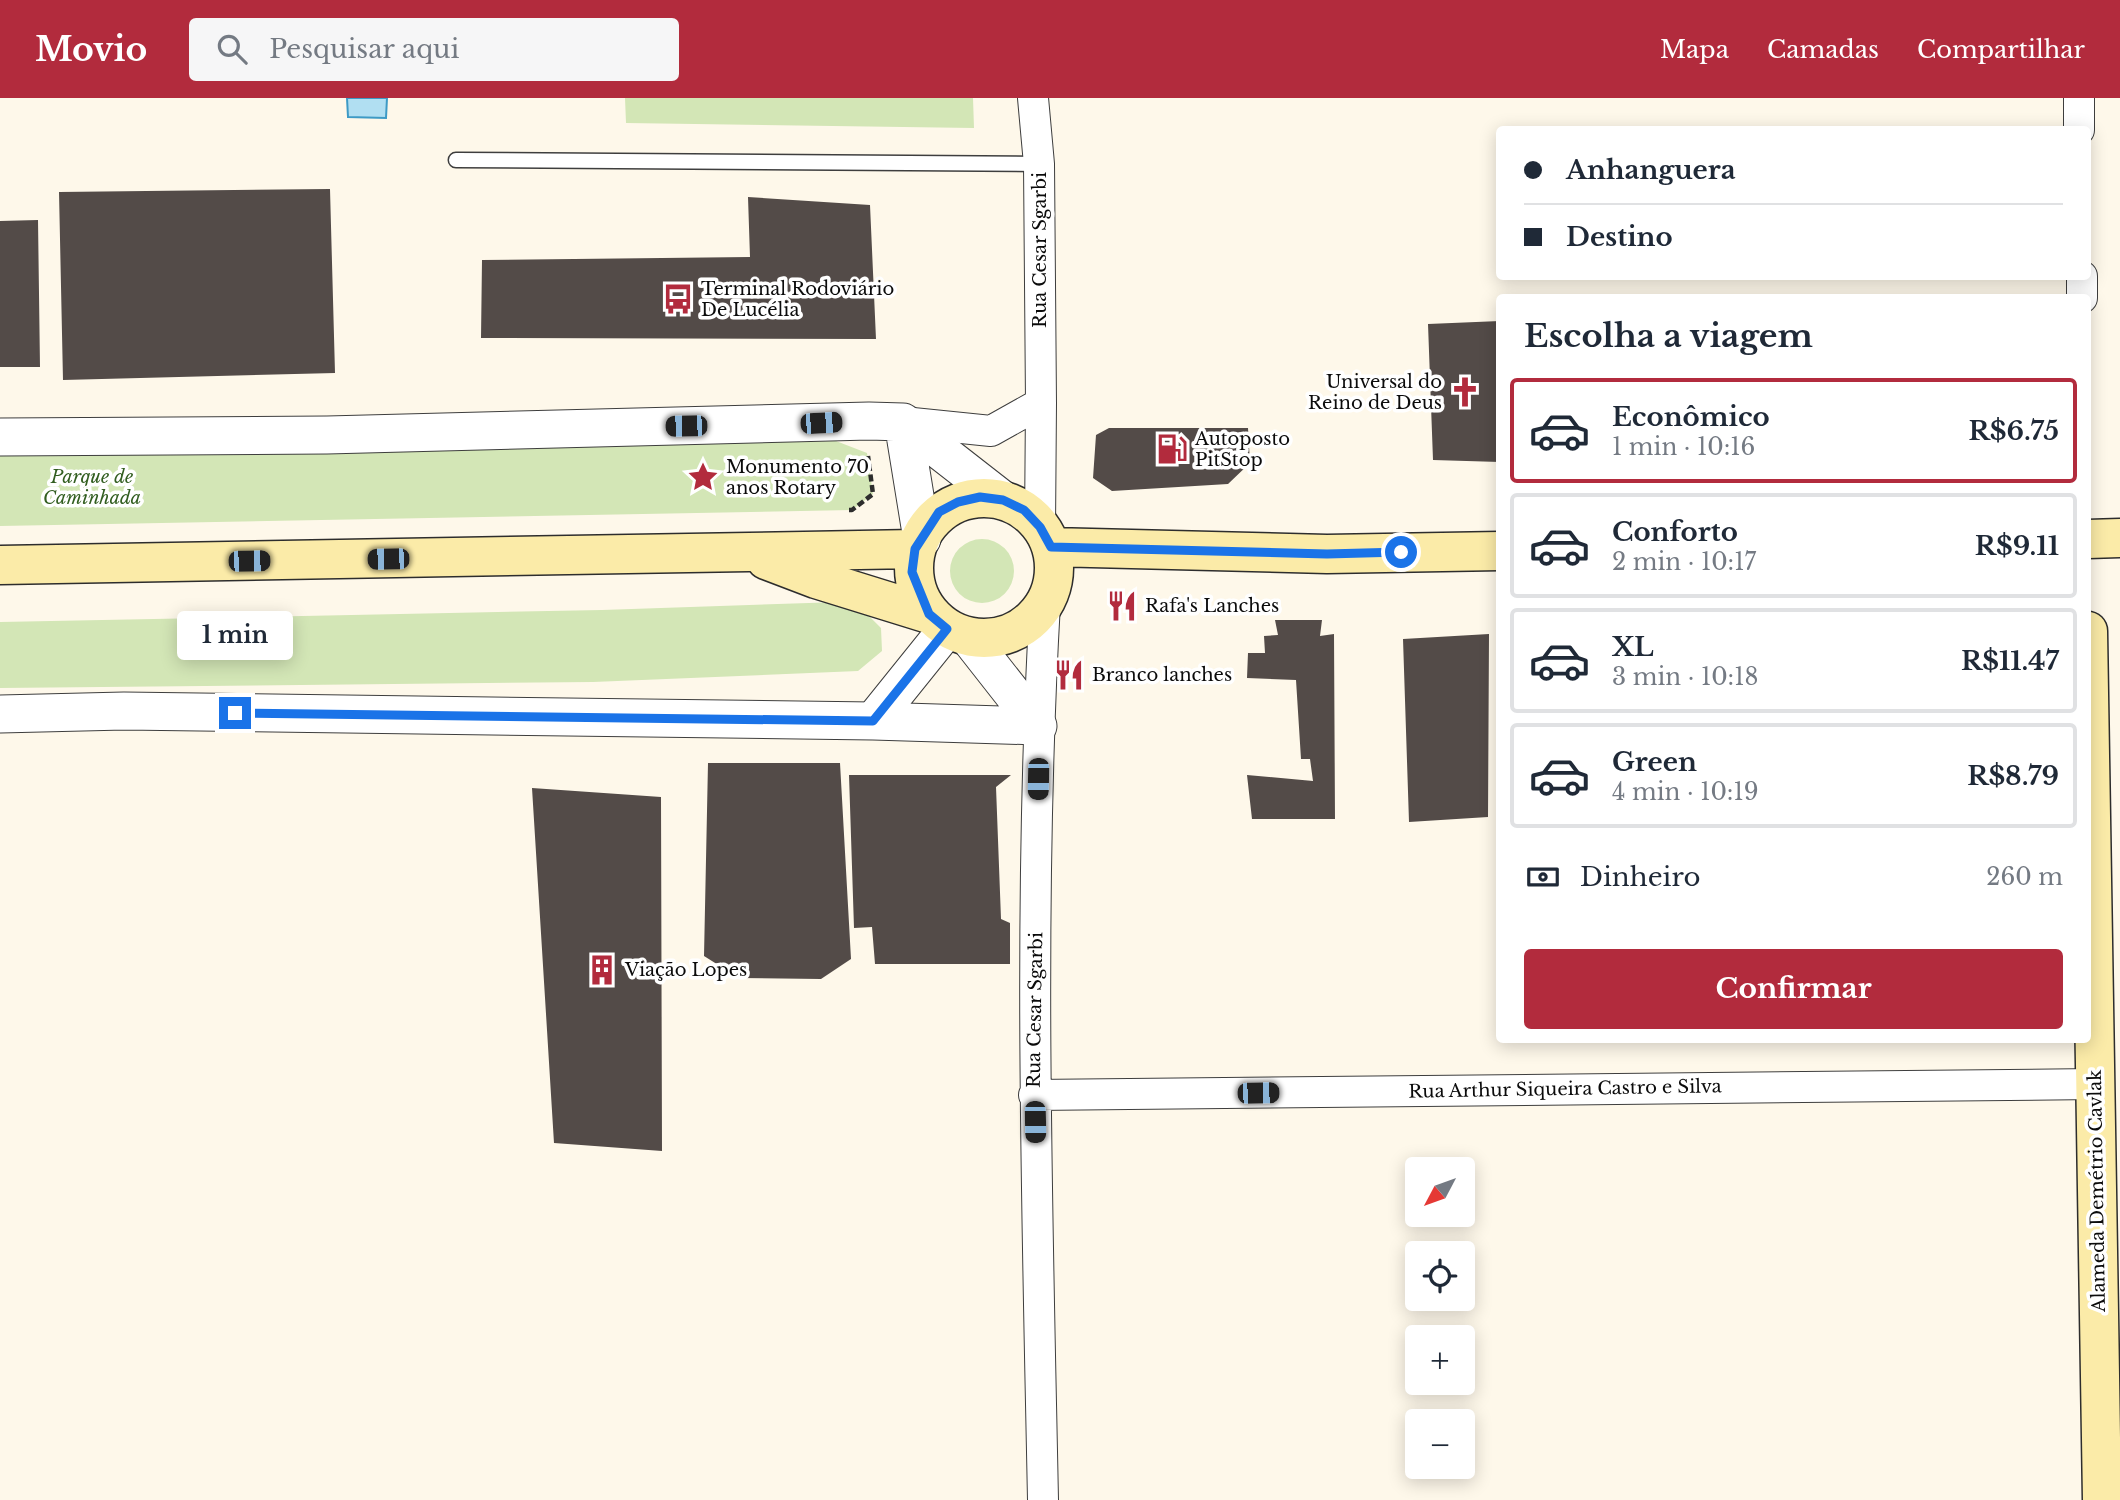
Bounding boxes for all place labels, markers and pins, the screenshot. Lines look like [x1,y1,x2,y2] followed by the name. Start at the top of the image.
[701,278,894,321] place label: Terminal Rodoviário De Lucélia
[661,282,695,316] bus stop icon: Terminal Rodoviário De Lucélia
[1308,371,1442,414] place label: Universal do Reino de Deus
[1448,375,1482,409] church icon: Universal do Reino de Deus
[1194,428,1290,471] place label: Autoposto PitStop
[1155,432,1189,466] fuel station icon: Autoposto PitStop
[726,456,869,499] place label: Monumento 70 anos Rotary
[686,460,720,494] place icon: Monumento 70 anos Rotary
[1105,589,1139,623] restaurant icon: Rafa's Lanches
[1145,595,1279,617] place label: Rafa's Lanches
[1052,658,1086,692] restaurant icon: Branco lanches
[1092,664,1232,686] place label: Branco lanches
[585,953,619,987] building icon: Viação Lopes
[624,959,747,981] place label: Viação Lopes

